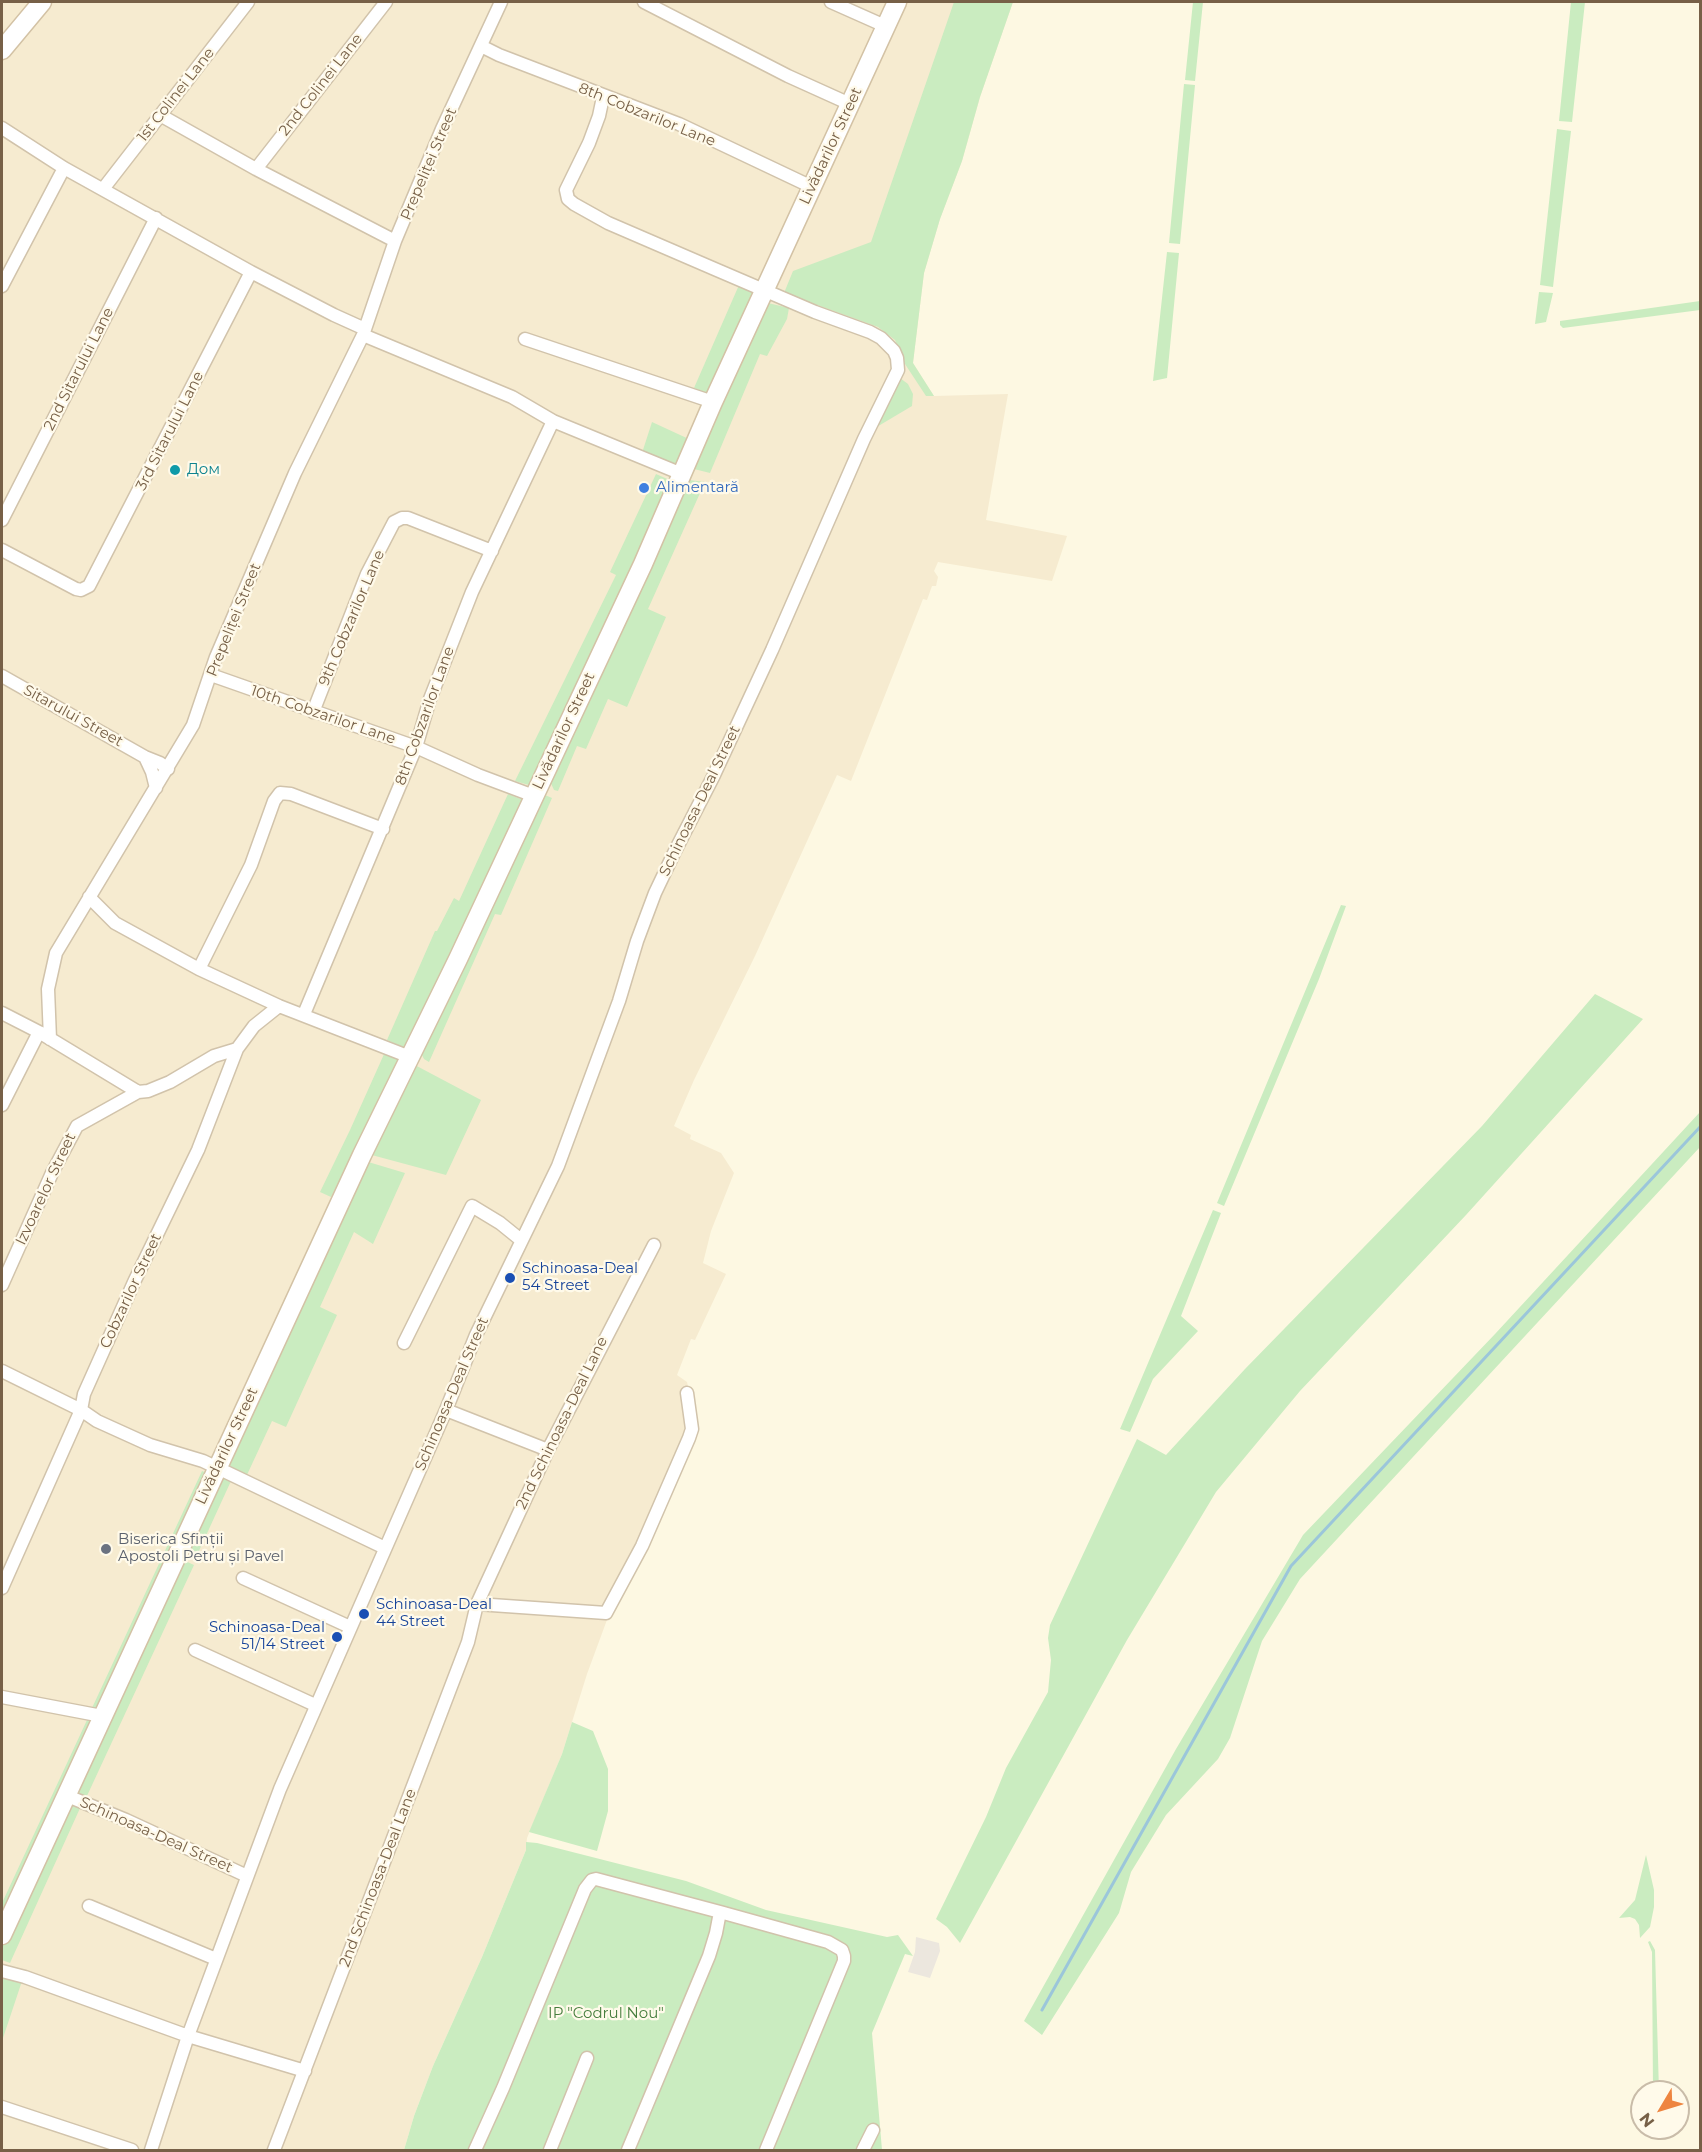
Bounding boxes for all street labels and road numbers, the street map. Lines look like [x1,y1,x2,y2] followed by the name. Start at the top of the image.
[276,30,366,140] street label: 2nd Colinei Lane
[134,44,218,146] street label: 1st Colinei Lane
[576,79,718,151] street label: 8th Cobzarilor Lane
[796,85,866,207] street label: Livădarilor Street
[397,105,461,223] street label: Prepeliței Street
[40,305,118,433] street label: 2nd Sitarului Lane
[132,368,208,494] street label: 3rd Sitarului Lane
[315,547,389,689] street label: 9th Cobzarilor Lane
[203,561,265,679] street label: Prepeliței Street
[392,644,458,788] street label: 8th Cobzarilor Lane
[529,670,599,792] street label: Livădarilor Street
[20,681,126,751] street label: Sitarului Street
[248,682,398,748] street label: 10th Cobzarilor Lane
[656,723,744,879] street label: Schinoasa-Deal Street
[12,1130,80,1248] street label: Izvoarelor Street
[96,1231,166,1351] street label: Cobzarilor Street
[411,1314,493,1474] street label: Schinoasa-Deal Street
[512,1334,612,1512] street label: 2nd Schinoasa-Deal Lane
[192,1385,262,1507] street label: Livădarilor Street
[336,1786,420,1970] street label: 2nd Schinoasa-Deal Lane
[77,1793,235,1877] street label: Schinoasa-Deal Street

